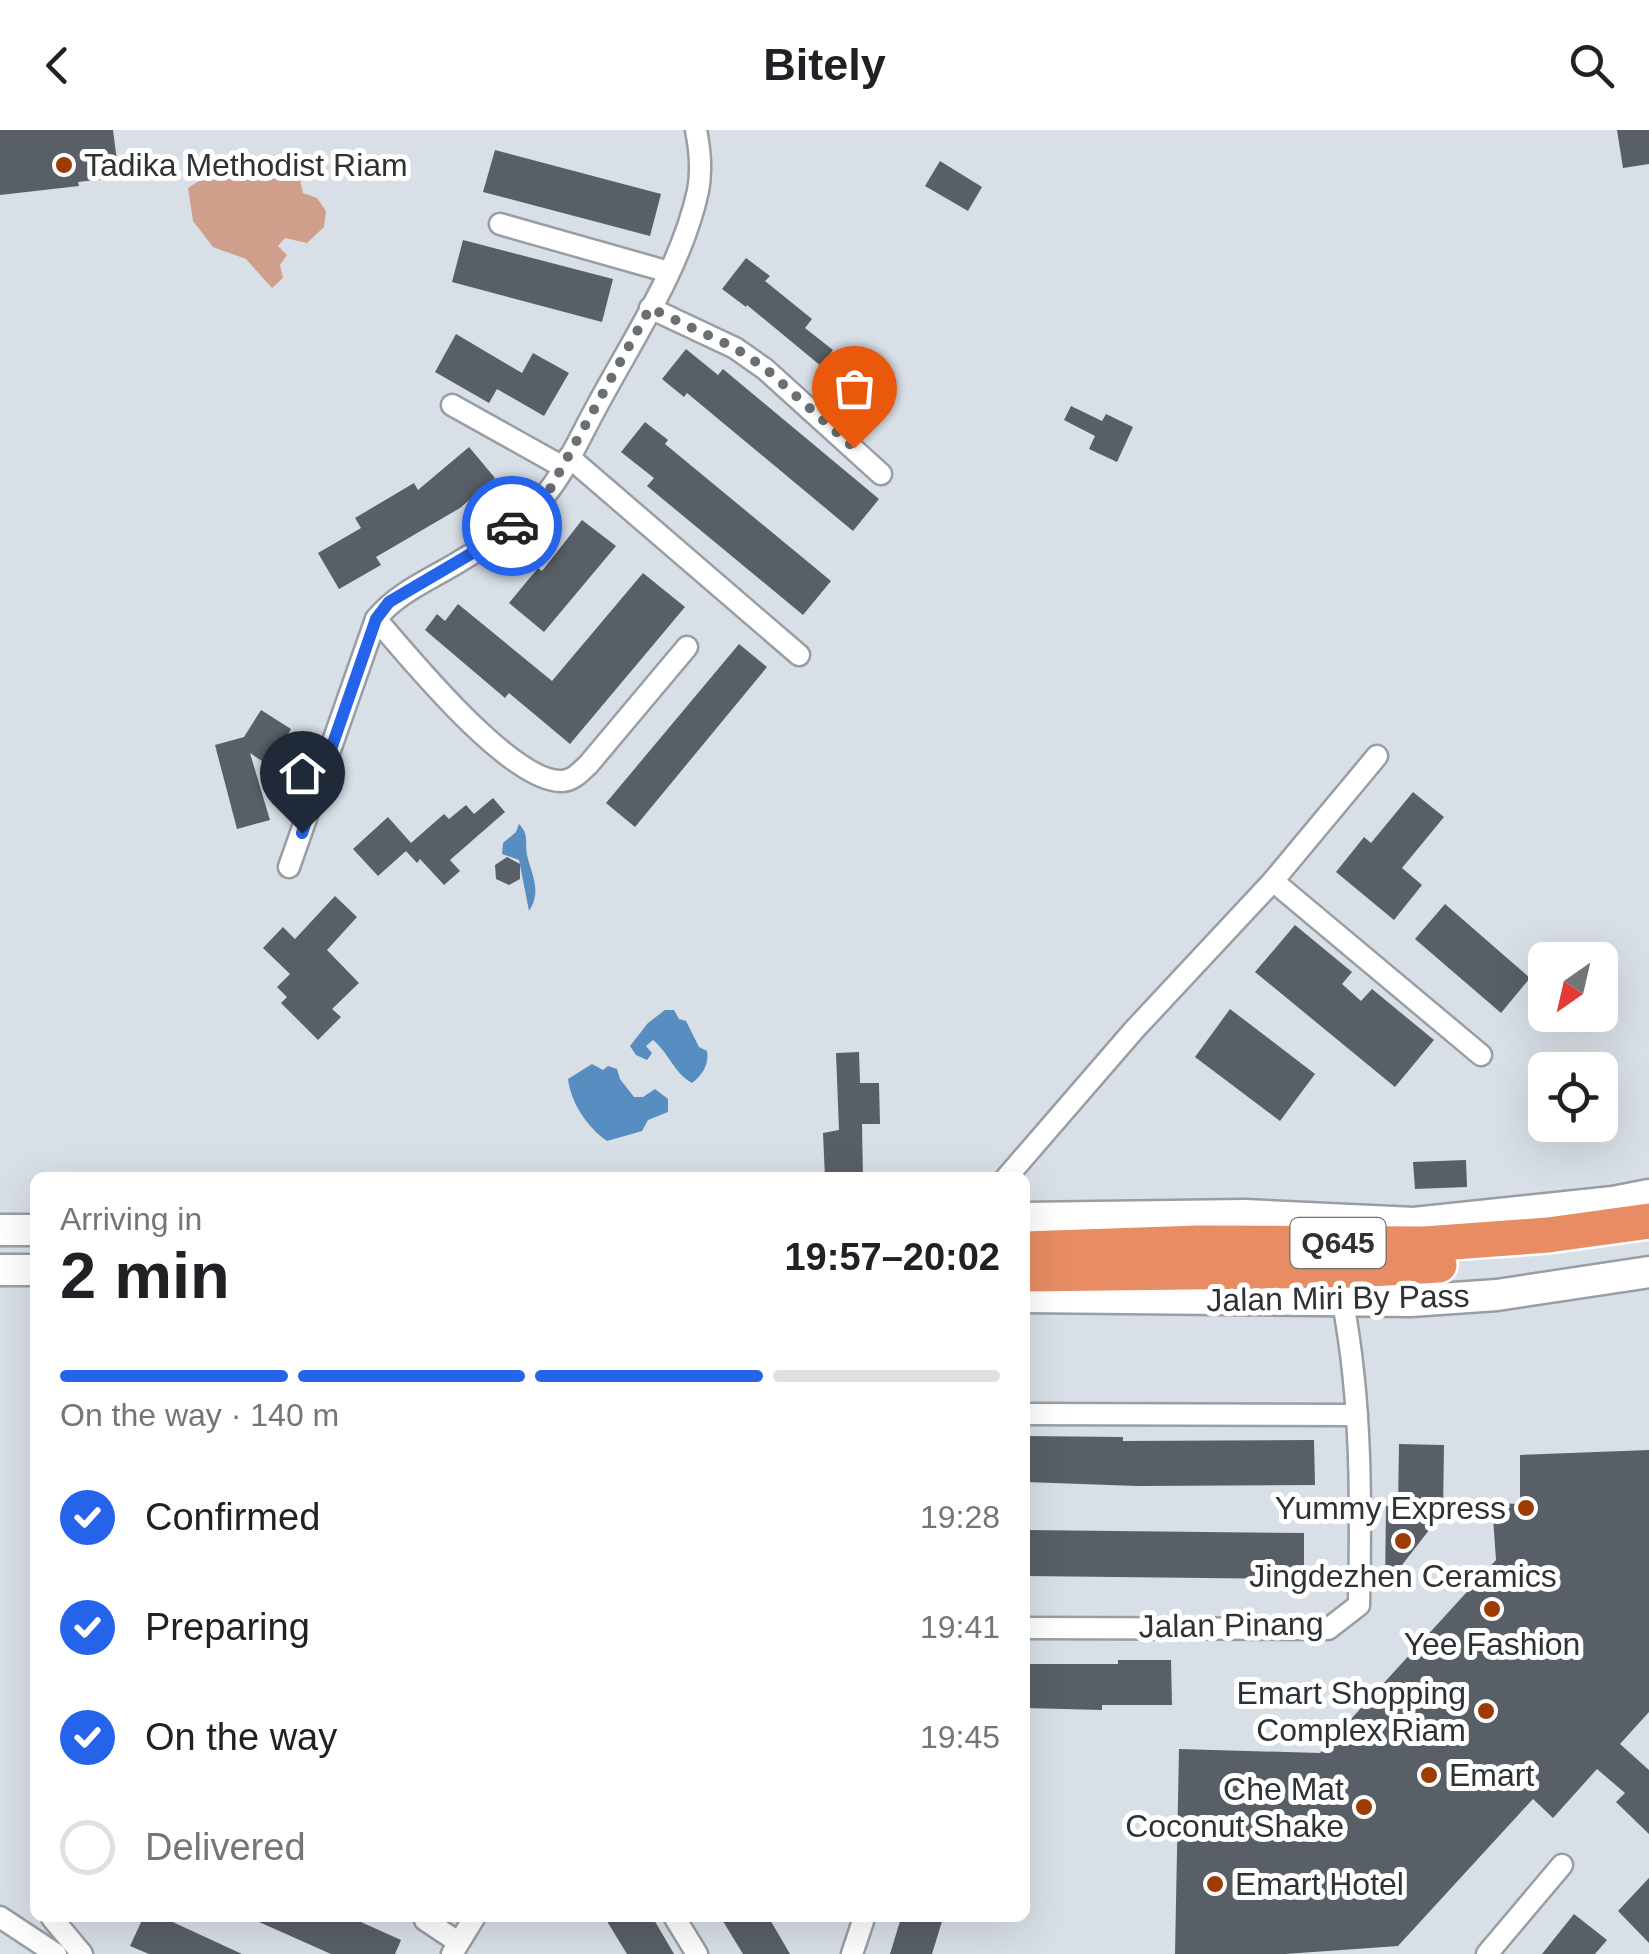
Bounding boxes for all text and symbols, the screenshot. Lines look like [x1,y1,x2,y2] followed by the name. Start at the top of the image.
[30,38,85,93] icon: back
[1564,38,1619,93] icon: search
[763,39,886,90] text: Bitely
[84,147,408,183] place label: Tadika Methodist Riam
[53,154,75,176] marker: Tadika Methodist Riam
[812,346,897,449] pin
[827,361,882,416] icon: bag
[462,476,562,576] courier
[485,499,540,554] icon: car
[260,731,345,834] pin
[275,746,330,801] icon: home
[1528,942,1618,1032] north arrow
[1528,942,1618,1142] map controls
[1528,1052,1618,1142] button: locate
[60,1201,202,1237] text: Arriving in
[1290,1218,1386,1268] road number: Q645
[784,1236,1000,1278] text: 19:57–20:02
[60,1239,230,1312] text: 2 min
[1206,1278,1470,1318] street label: Jalan Miri By Pass
[60,1397,339,1433] text: On the way · 140 m
[60,1490,115,1545] icon: check
[1275,1490,1506,1526] place label: Yummy Express
[145,1496,320,1538] text: Confirmed
[1515,1497,1537,1519] marker: Yummy Express
[920,1499,1000,1535] text: 19:28
[1392,1530,1414,1552] marker: Jingdezhen Ceramics
[1249,1558,1557,1594] place label: Jingdezhen Ceramics
[1481,1598,1503,1620] marker: Yee Fashion
[60,1600,115,1655] icon: check
[1138,1605,1324,1645] street label: Jalan Pinang
[145,1606,310,1648] text: Preparing
[920,1609,1000,1645] text: 19:41
[1404,1626,1580,1662] place label: Yee Fashion
[1237,1675,1466,1748] place label: Emart Shopping Complex Riam
[1475,1700,1497,1722] marker: Emart Shopping Complex Riam
[60,1710,115,1765] icon: check
[145,1716,337,1758] text: On the way
[920,1719,1000,1755] text: 19:45
[1449,1757,1534,1793] place label: Emart
[1418,1764,1440,1786] marker: Emart
[1125,1771,1344,1844] place label: Che Mat Coconut Shake
[1353,1796,1375,1818] marker: Che Mat Coconut Shake
[145,1826,306,1868] text: Delivered
[1235,1866,1404,1902] place label: Emart Hotel
[1204,1873,1226,1895] marker: Emart Hotel

